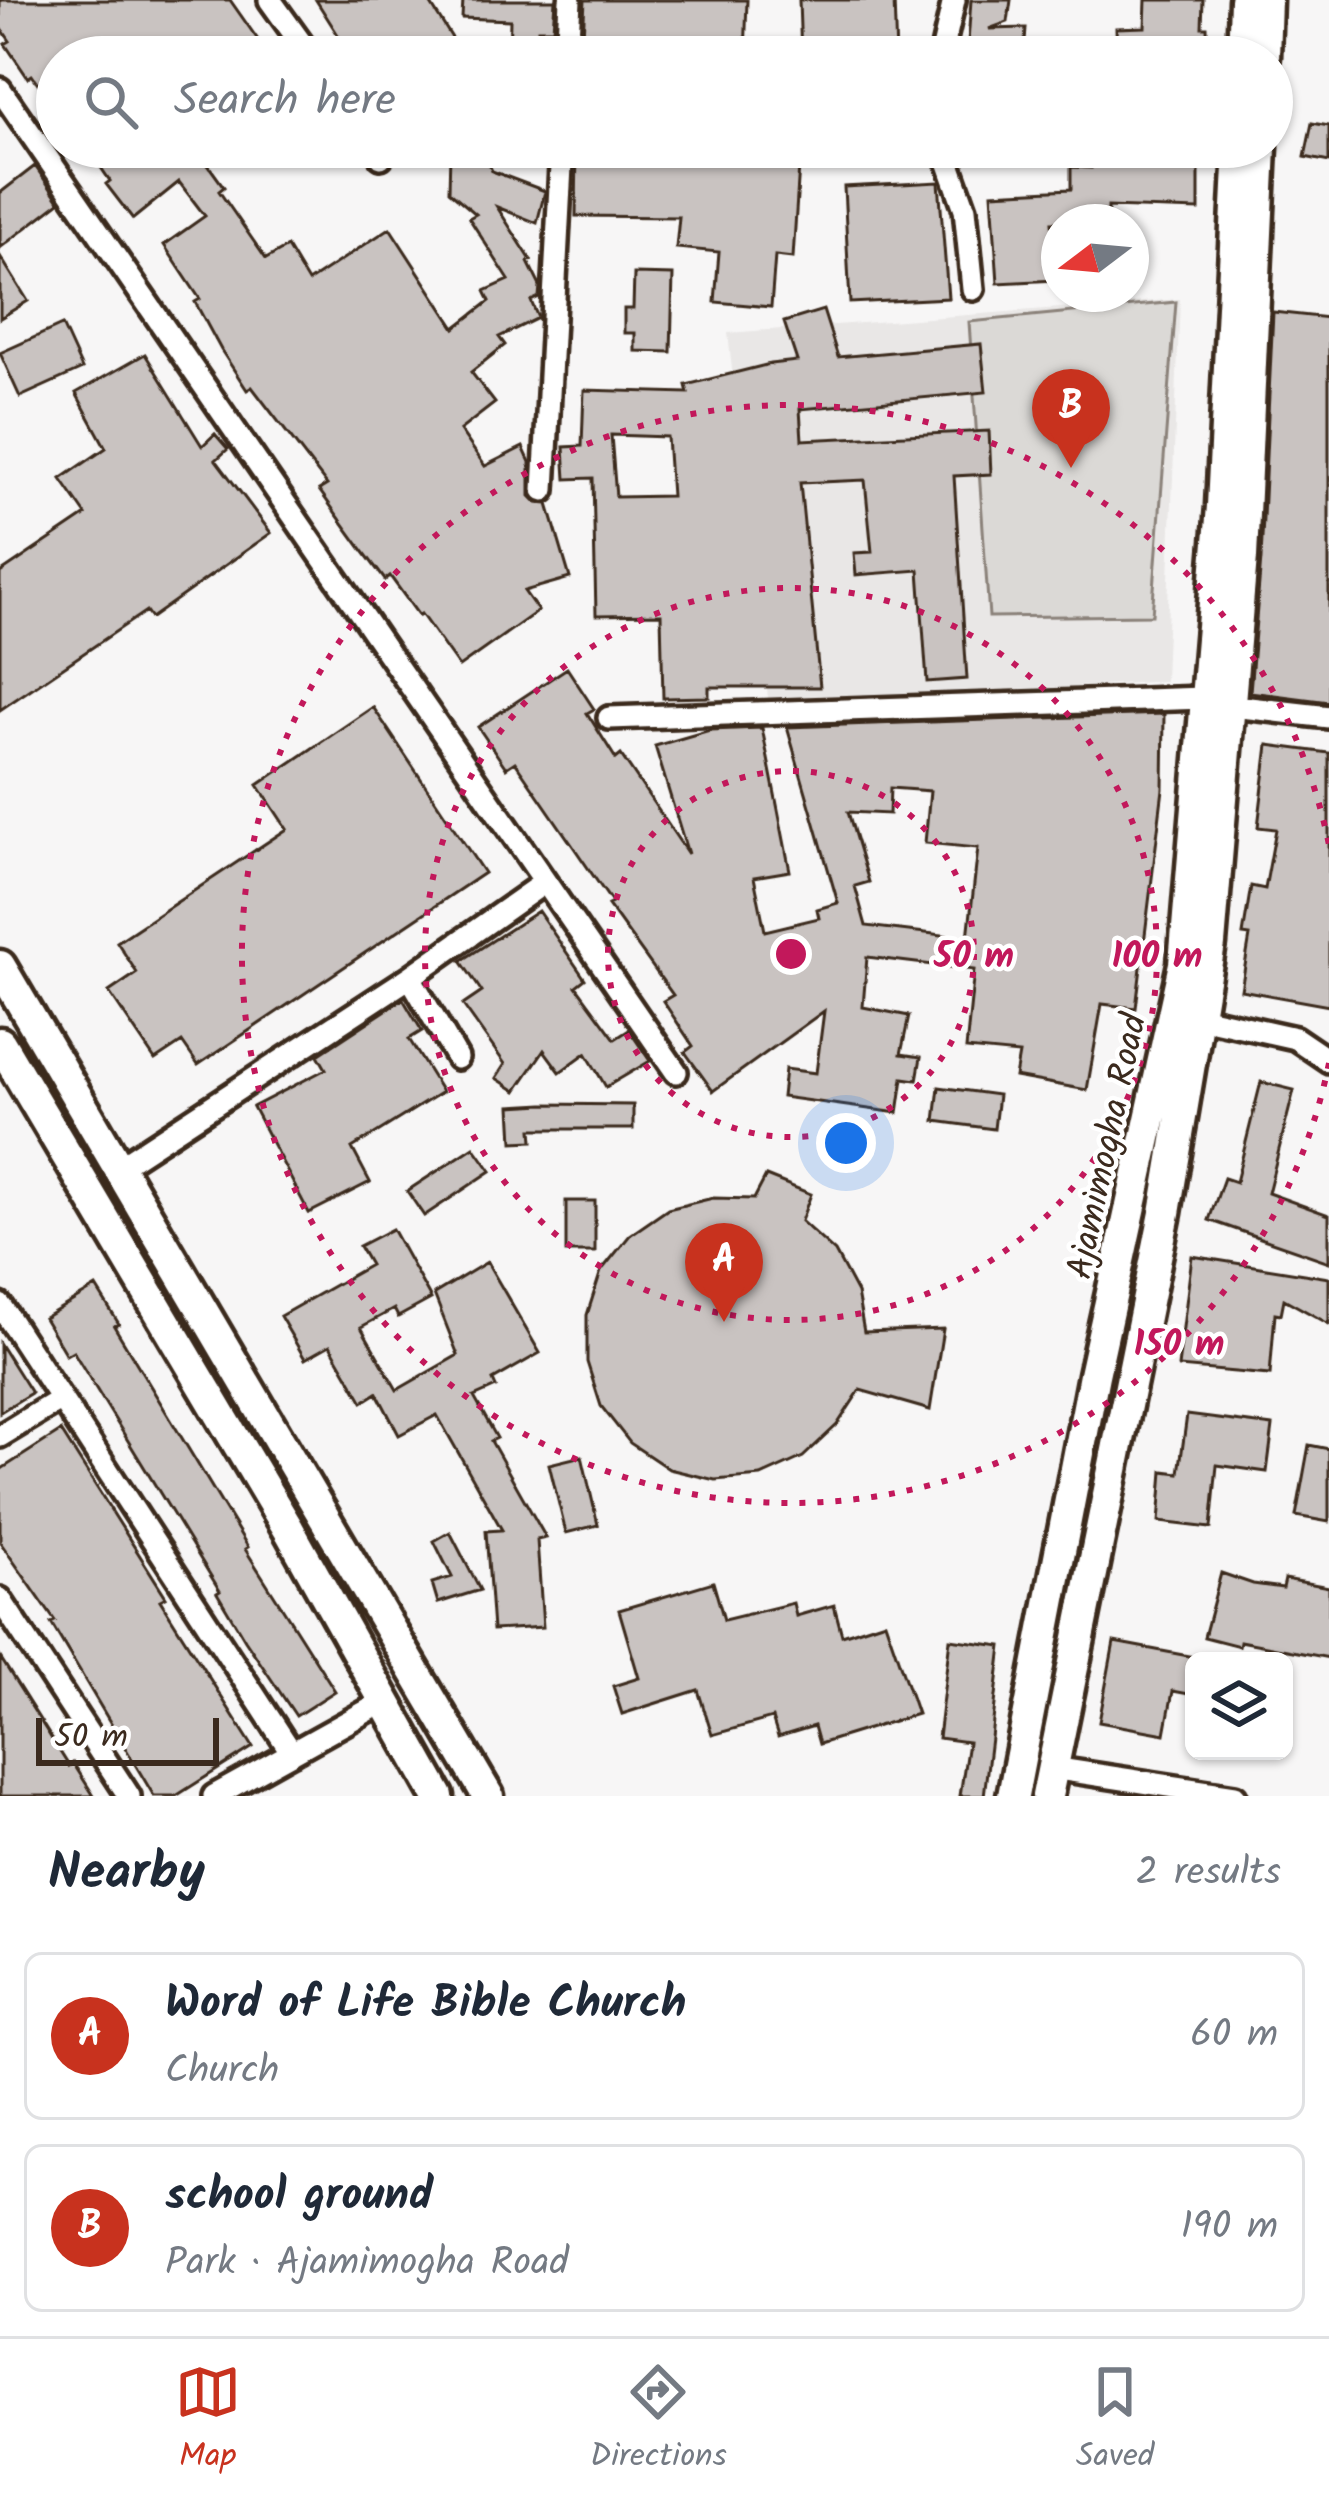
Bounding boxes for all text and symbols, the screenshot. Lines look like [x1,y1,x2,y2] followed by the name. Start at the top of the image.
[36,36,1293,168] search box
[174,66,396,138] text: Search here
[78,69,144,135] icon: search
[1041,204,1149,312] north arrow
[1032,369,1110,468] pin: B
[933,929,1014,986] text: 50 m
[1111,929,1203,986] text: 100 m
[770,933,812,975] centre of rings
[1052,1008,1165,1285] street label: Ajamimogha Road
[816,1113,876,1173] your location
[685,1223,763,1322] pin: A
[1134,1317,1224,1374] text: 150 m
[1185,1652,1293,1760] map controls
[1185,1652,1293,1760] button: layers
[36,1712,219,1765] scale bar
[54,1712,128,1765] text: 50 m
[48,1834,205,1915] text: Nearby
[1136,1843,1281,1905] text: 2 results
[165,1969,686,2041] text: Word of Life Bible Church
[78,2005,102,2067] text: A
[1190,2005,1278,2067] text: 60 m
[165,2041,279,2103] text: Church
[165,2161,433,2233] text: school ground
[78,2197,102,2259] text: B
[1181,2197,1278,2259] text: 190 m
[165,2233,569,2295] text: Park · Ajamimogha Road
[175,2359,241,2484] tab: Map
[590,2359,727,2484] tab: Directions
[1076,2359,1154,2484] tab: Saved

